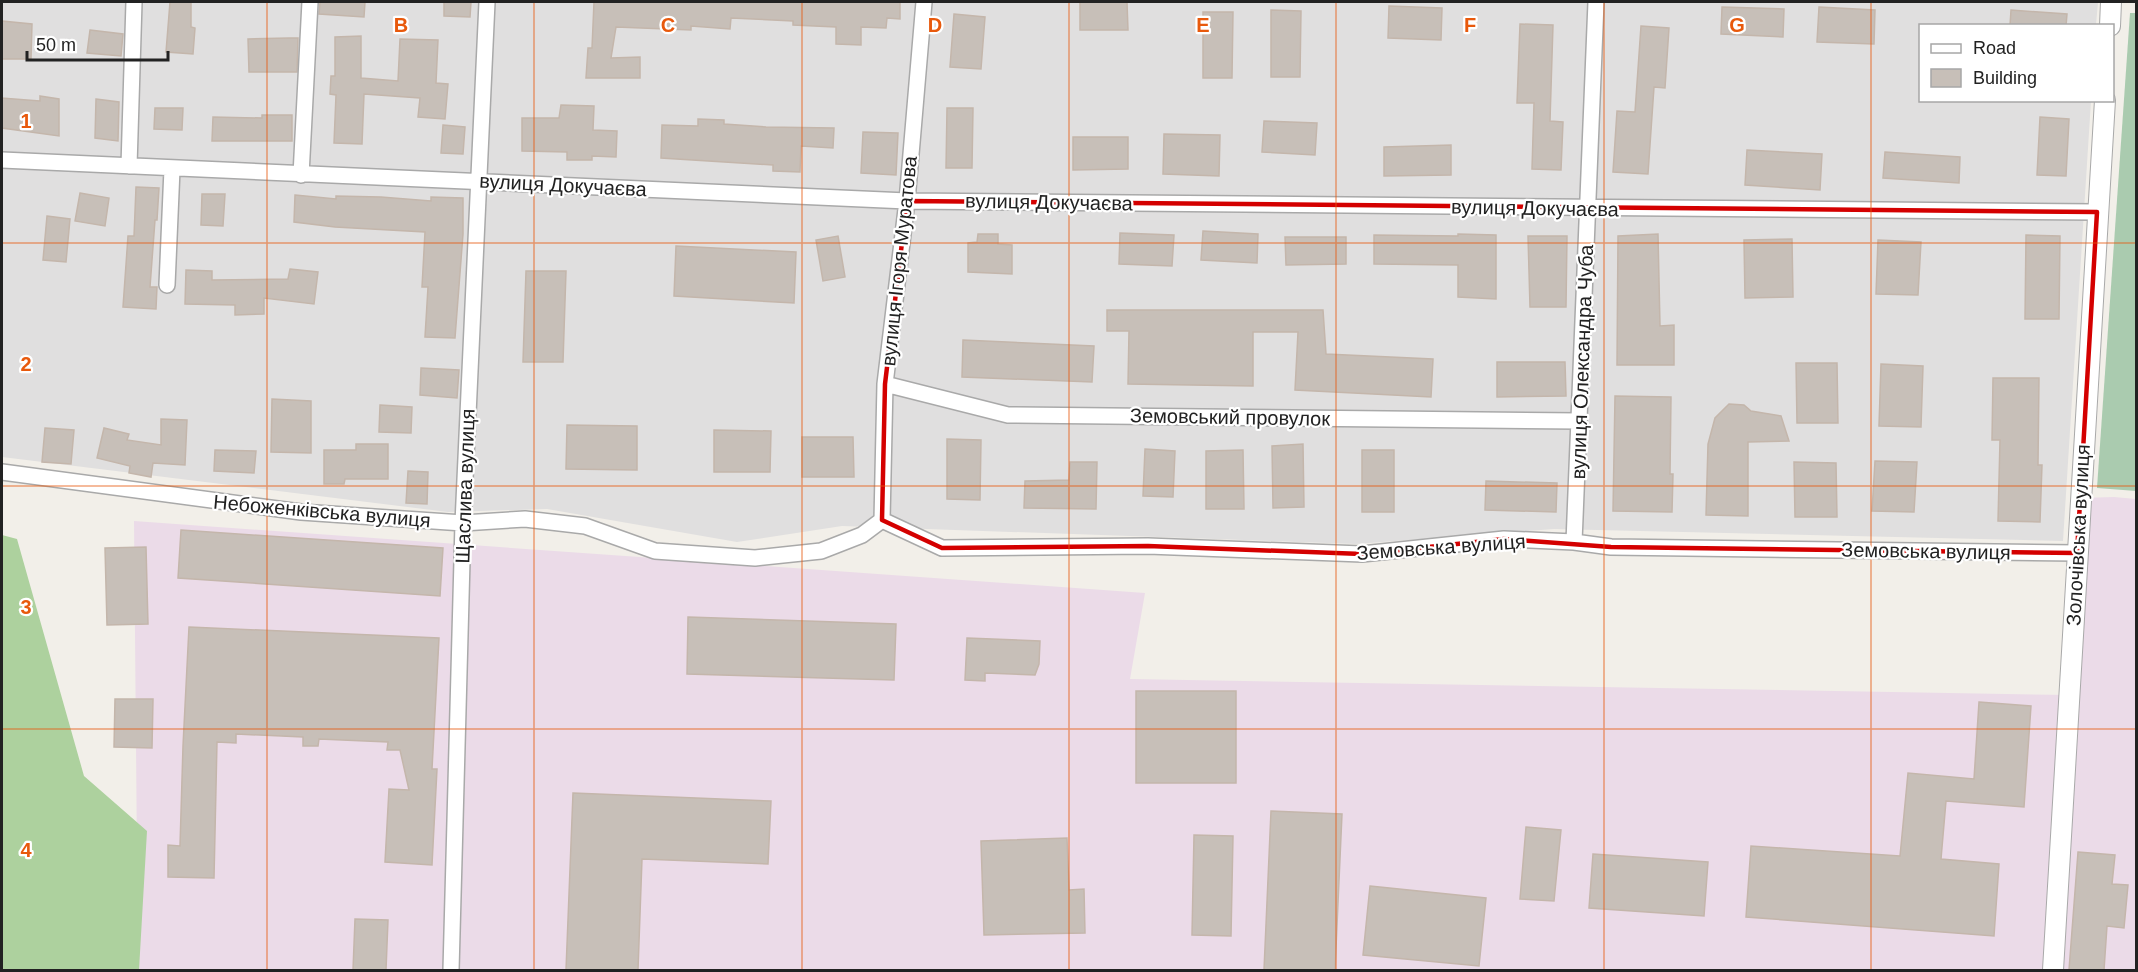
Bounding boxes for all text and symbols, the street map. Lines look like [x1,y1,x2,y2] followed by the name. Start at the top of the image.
[394,14,408,36] text: B
[661,14,675,36] text: C
[928,14,942,36] text: D
[1196,14,1210,36] text: E
[1464,14,1476,36] text: F
[1729,14,1745,36] text: G
[27,24,168,62] scale bar
[1919,24,2114,102] legend
[36,35,76,55] text: 50 m
[1973,38,2016,58] text: Road
[1973,68,2037,88] text: Building
[20,110,32,132] text: 1
[877,154,921,367] street label: вулиця Ігоря Муратова
[479,170,648,200] street label: вулиця Докучаєва
[965,190,1134,214] street label: вулиця Докучаєва
[1451,196,1620,220] street label: вулиця Докучаєва
[1567,243,1597,480] street label: вулиця Олександра Чуба
[20,353,32,375] text: 2
[1130,404,1330,430] street label: Земовський провулок
[451,408,479,564] street label: Щаслива вулиця
[2062,444,2094,626] street label: Золочівська вулиця
[212,491,432,531] street label: Небоженківська вулиця
[1356,530,1526,564] street label: Земовська вулиця
[1841,539,2011,563] street label: Земовська вулиця
[20,596,32,618] text: 3
[20,839,32,861] text: 4

